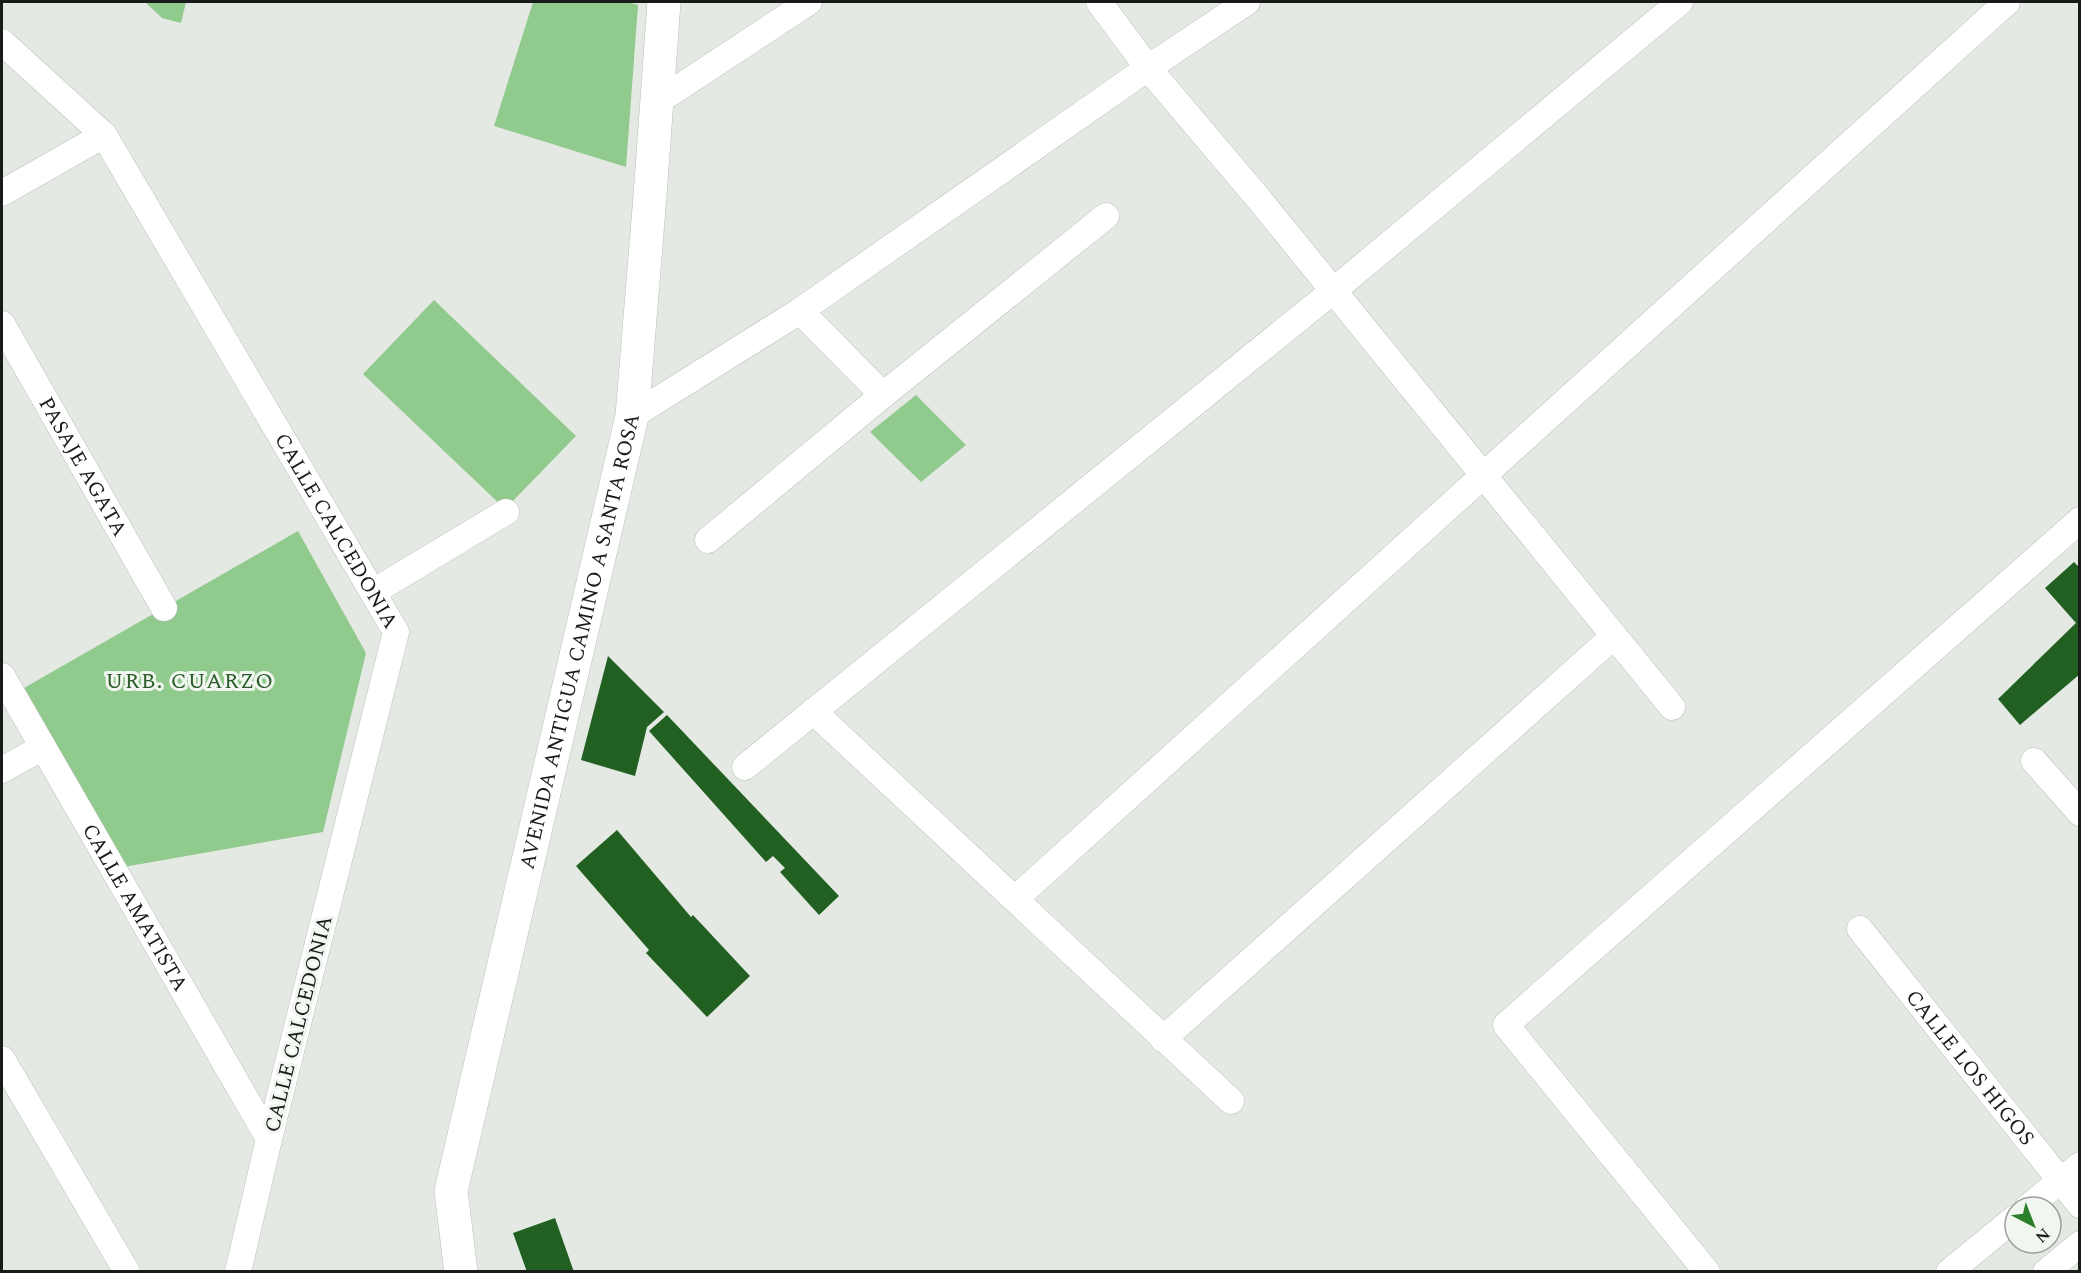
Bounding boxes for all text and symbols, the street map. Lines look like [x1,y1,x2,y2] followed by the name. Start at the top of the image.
[30,391,135,543] street label: PASAJE AGATA
[512,410,649,873] street label: AVENIDA ANTIGUA CAMINO A SANTA ROSA
[265,427,406,635] street label: CALLE CALCEDONIA
[106,665,274,698] district label: URB. CUARZO
[73,818,196,998] street label: CALLE AMATISTA
[257,912,341,1136] street label: CALLE CALCEDONIA
[1897,983,2042,1153] street label: CALLE LOS HIGOS
[2003,1195,2063,1255] north arrow
[2029,1222,2055,1249] text: N

